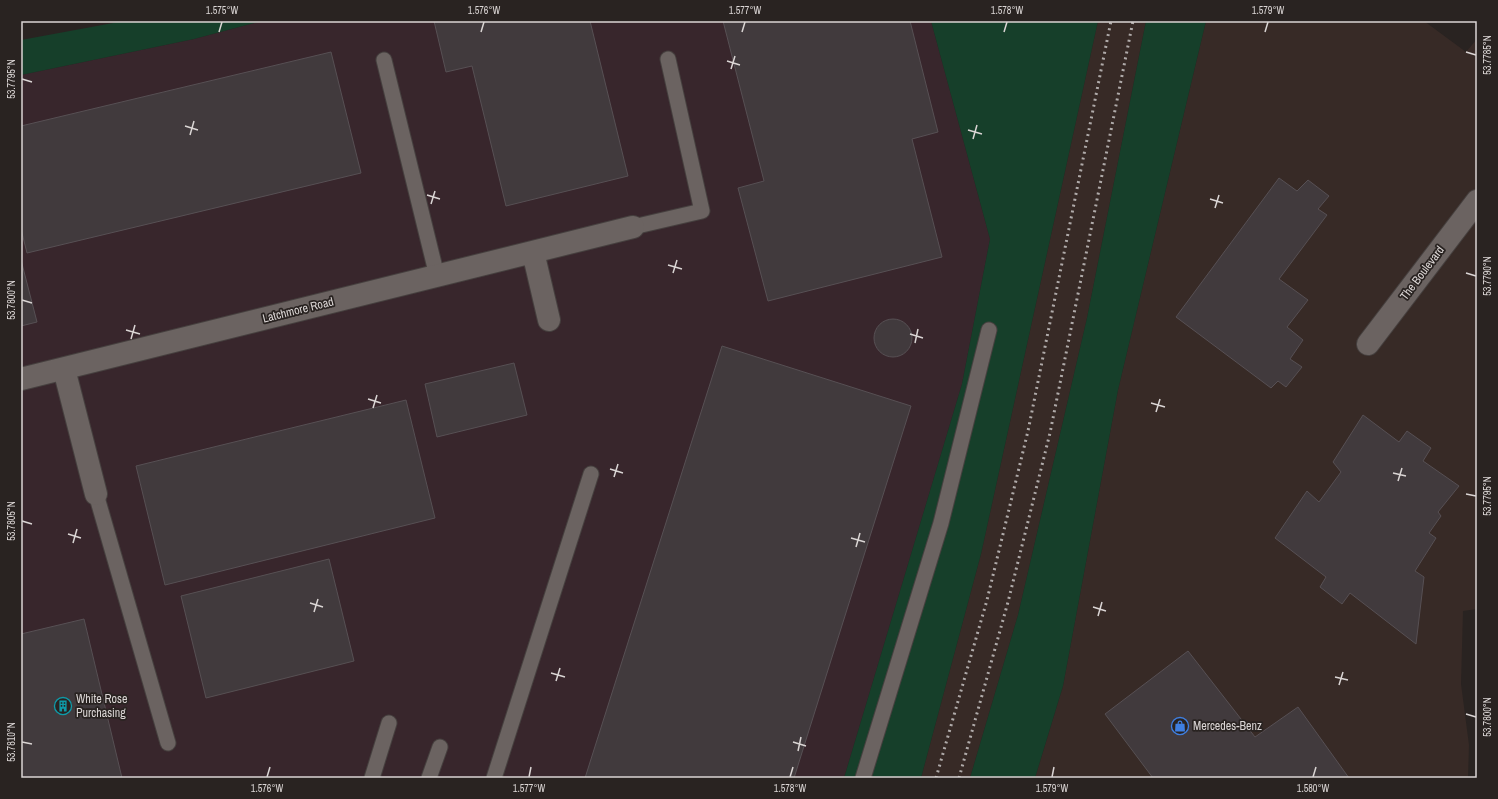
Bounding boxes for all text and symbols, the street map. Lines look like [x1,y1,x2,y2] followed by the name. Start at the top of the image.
[206,4,238,17] text: 1.575°W
[468,4,500,17] text: 1.576°W
[729,4,761,17] text: 1.577°W
[991,4,1023,17] text: 1.578°W
[1252,4,1284,17] text: 1.579°W
[1481,35,1494,75] text: 53.7785°N
[5,59,18,99] text: 53.7795°N
[1396,243,1448,303] street label: The Boulevard
[1481,256,1494,296] text: 53.7790°N
[5,280,18,320] text: 53.7800°N
[261,293,335,327] street label: Latchmore Road
[1481,476,1494,516] text: 53.7795°N
[5,501,18,541] text: 53.7805°N
[76,691,127,721] place label: White Rose Purchasing
[53,696,73,716] building icon: White Rose Purchasing
[1481,697,1494,737] text: 53.7800°N
[1170,716,1190,736] shop icon: Mercedes-Benz
[1193,718,1262,734] place label: Mercedes-Benz
[5,722,18,762] text: 53.7810°N
[251,782,283,795] text: 1.576°W
[513,782,545,795] text: 1.577°W
[774,782,806,795] text: 1.578°W
[1036,782,1068,795] text: 1.579°W
[1297,782,1329,795] text: 1.580°W

